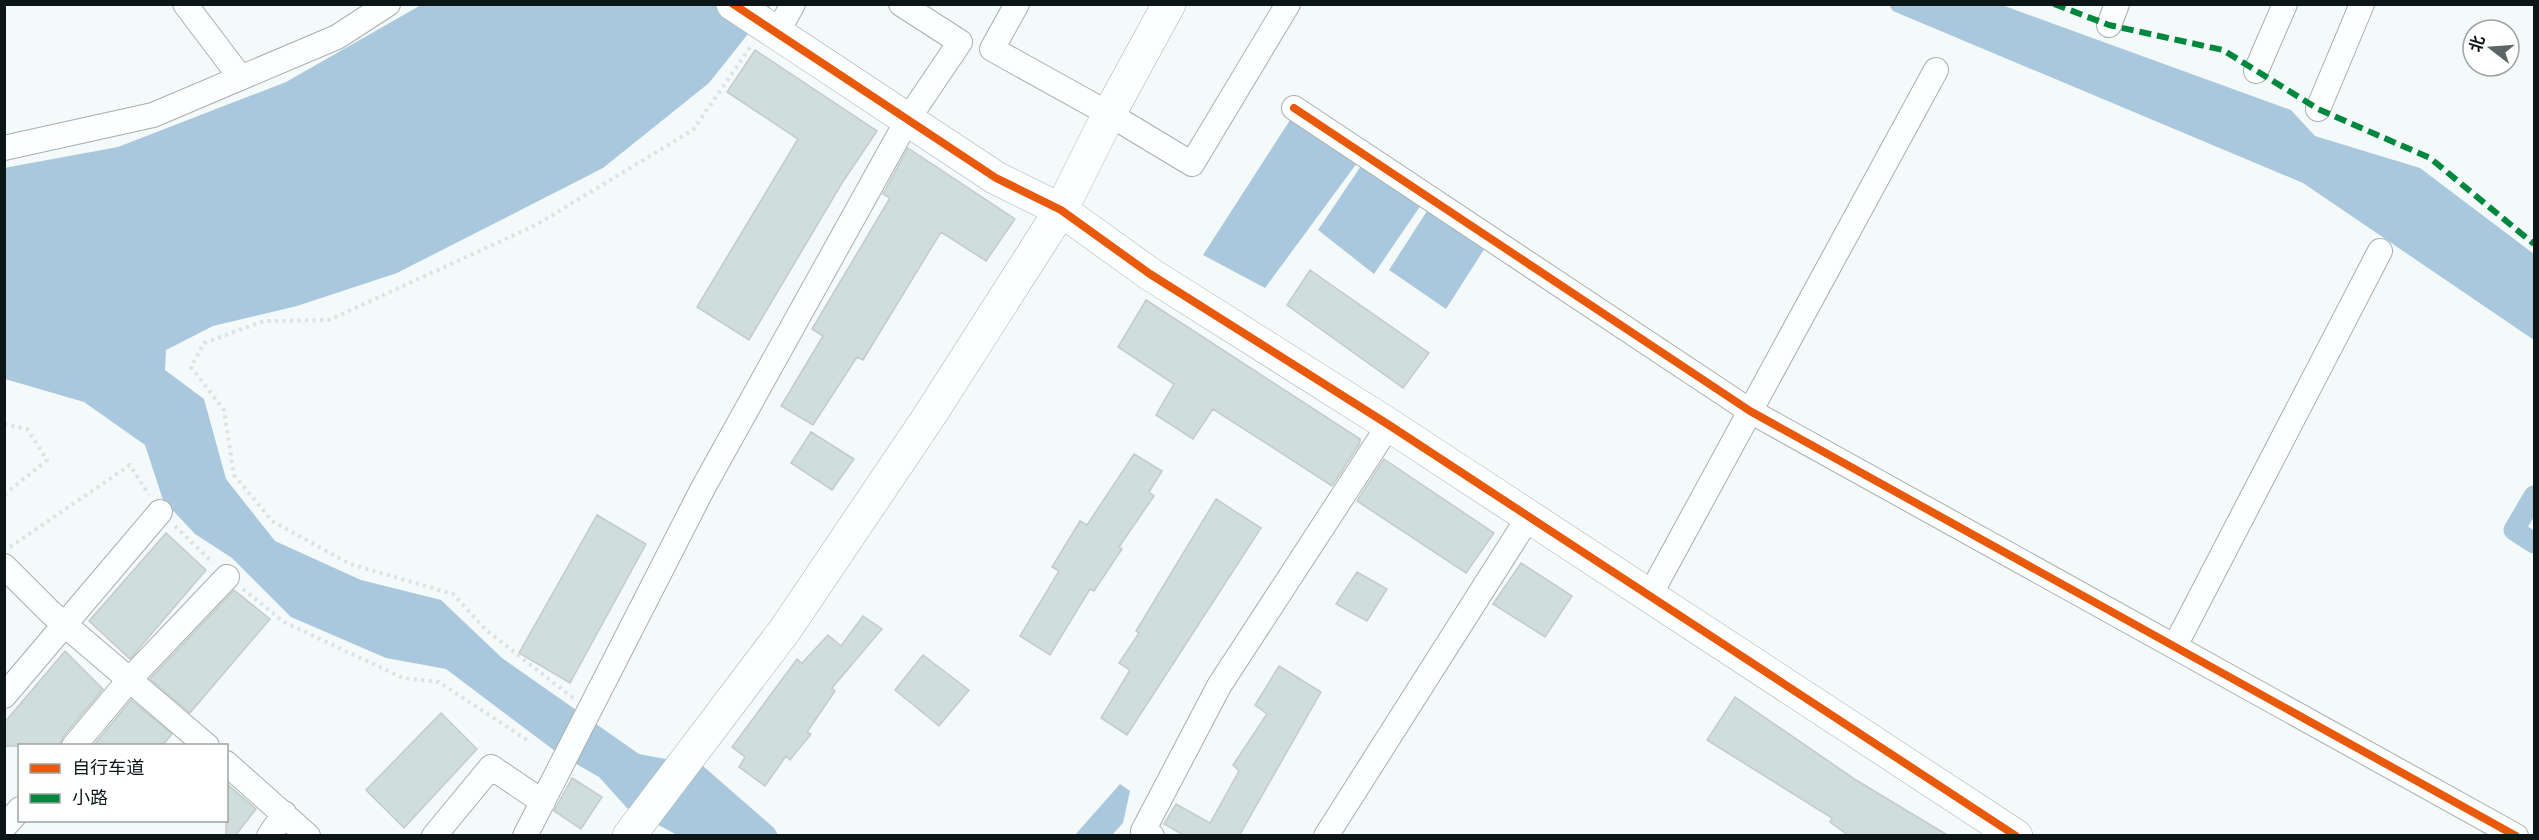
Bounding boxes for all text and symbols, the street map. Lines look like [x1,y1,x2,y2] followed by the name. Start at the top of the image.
[2461,18,2521,78] north arrow
[2465,33,2490,55] text: 北
[18,744,228,822] legend
[72,756,144,781] text: 自行车道
[72,786,108,811] text: 小路

